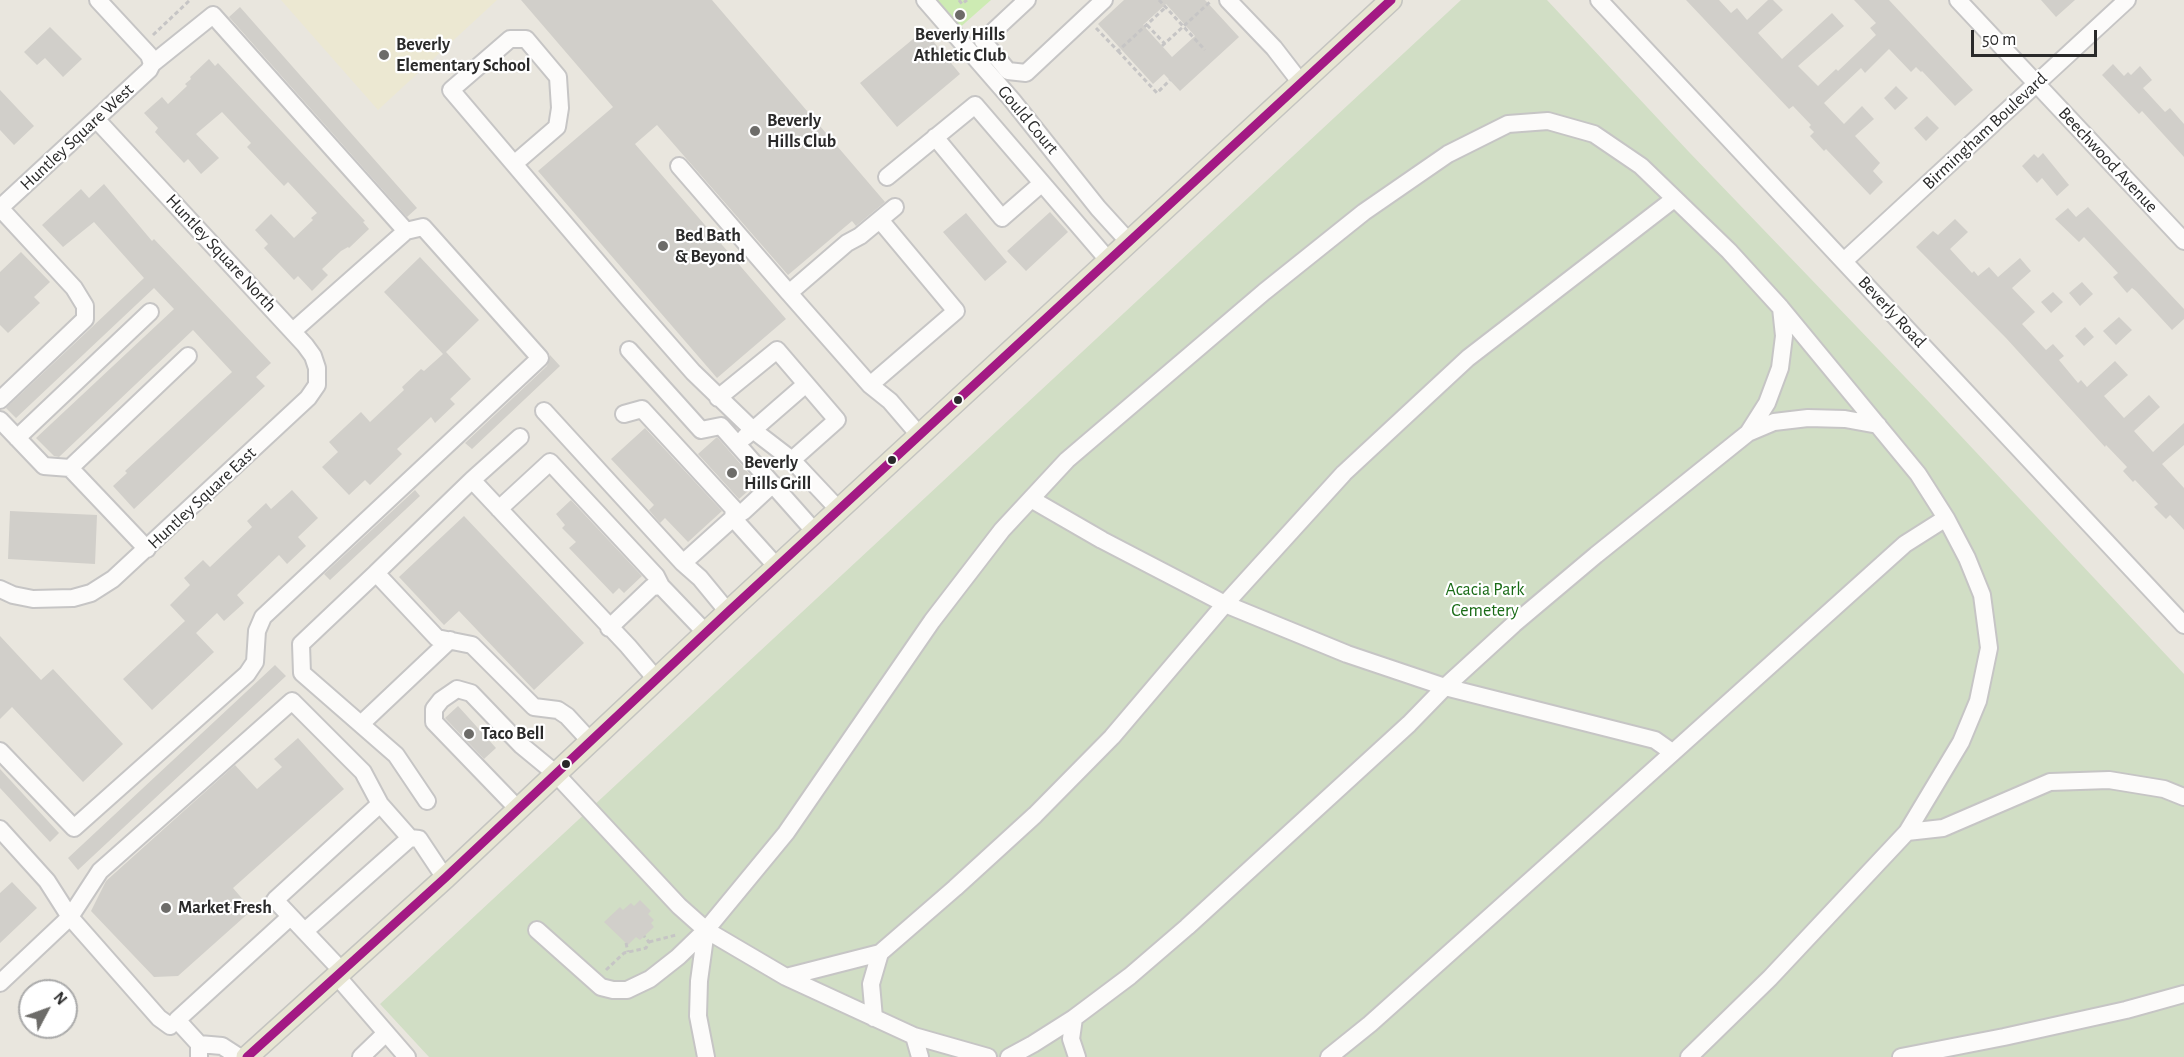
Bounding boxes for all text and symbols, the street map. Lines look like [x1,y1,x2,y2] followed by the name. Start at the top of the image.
[953,8,967,22] marker: Beverly Hills Athletic Club
[1974,18,2100,56] scale bar
[914,24,1006,66] place label: Beverly Hills Athletic Club
[1982,31,2016,49] text: 50 m
[396,34,531,76] place label: Beverly Elementary School
[377,48,391,62] marker: Beverly Elementary School
[1918,68,2052,194] street label: Birmingham Boulevard
[16,79,138,195] street label: Huntley Square West
[993,81,1063,159] street label: Gould Court
[2054,103,2162,217] street label: Beechwood Avenue
[767,110,836,152] place label: Beverly Hills Club
[748,124,762,138] marker: Beverly Hills Club
[161,190,281,316] street label: Huntley Square North
[675,225,745,268] place label: Bed Bath & Beyond
[656,239,670,253] marker: Bed Bath & Beyond
[1853,272,1931,352] street label: Beverly Road
[952,394,964,406] unlabelled marker
[143,442,261,554] street label: Huntley Square East
[744,452,811,494] place label: Beverly Hills Grill
[886,454,898,466] unlabelled marker
[725,466,739,480] marker: Beverly Hills Grill
[1446,579,1524,622] park label: Acacia Park Cemetery
[481,723,544,745] place label: Taco Bell
[462,727,476,741] marker: Taco Bell
[560,758,572,770] unlabelled marker
[178,897,272,919] place label: Market Fresh
[159,901,173,915] marker: Market Fresh
[18,979,78,1039] north arrow
[50,989,70,1008] text: N

